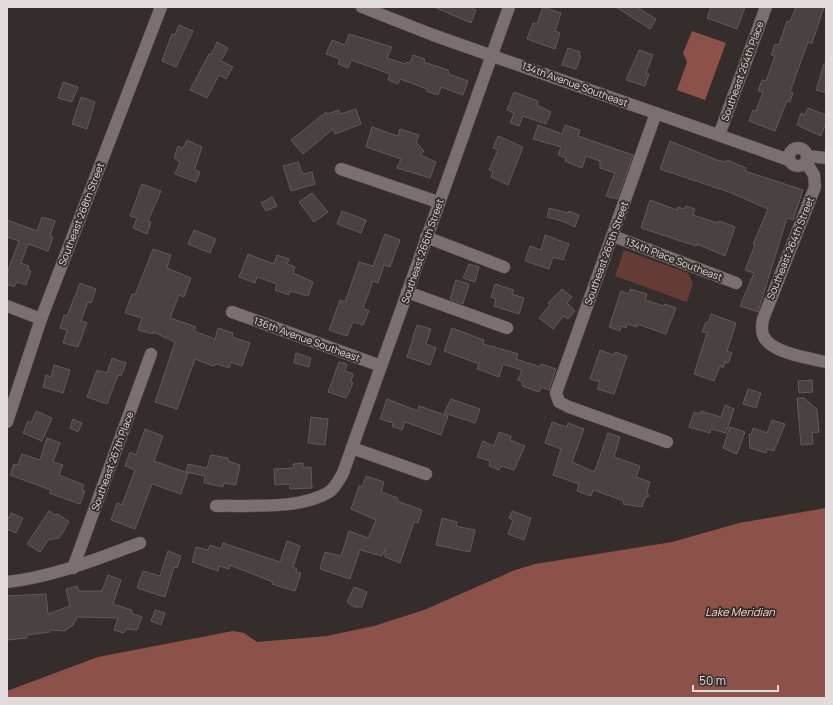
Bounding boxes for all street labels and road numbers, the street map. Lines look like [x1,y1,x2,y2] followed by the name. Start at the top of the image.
[717,19,767,123] street label: Southeast 264th Place
[520,58,630,110] street label: 134th Avenue Southeast
[55,160,107,268] street label: Southeast 268th Street
[763,195,817,301] street label: Southeast 264th Street
[397,197,447,305] street label: Southeast 266th Street
[581,199,631,307] street label: Southeast 265th Street
[623,234,725,284] street label: 134th Place Southeast
[252,313,362,365] street label: 136th Avenue Southeast
[88,409,137,513] street label: Southeast 267th Place

